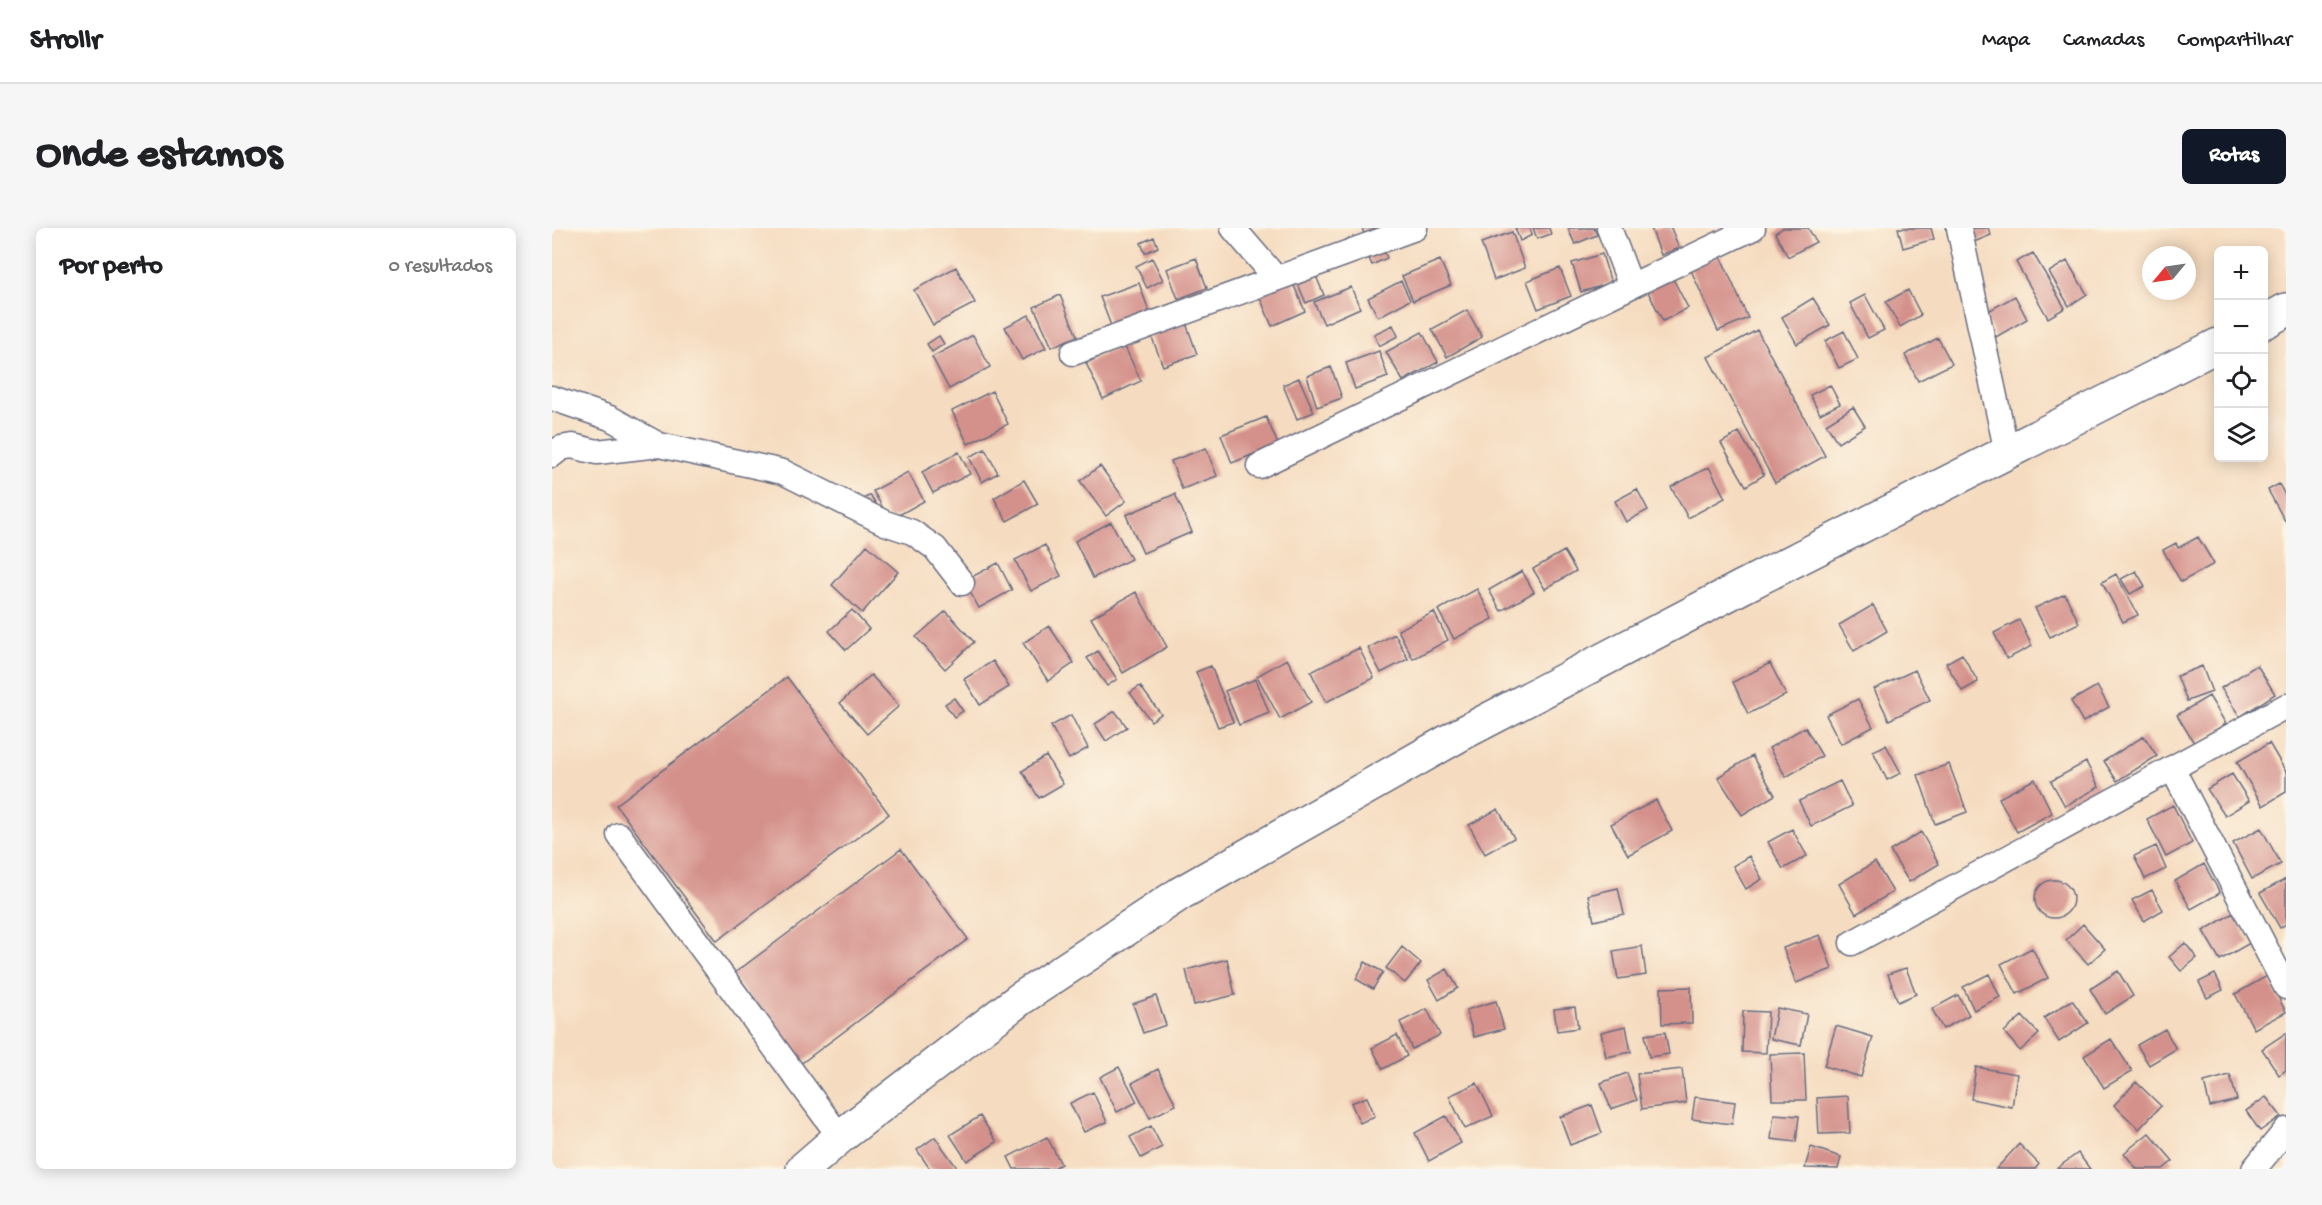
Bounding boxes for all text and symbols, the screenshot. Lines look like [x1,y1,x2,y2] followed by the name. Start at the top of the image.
[30,25,101,58] text: Strollr
[1982,29,2030,54] text: Mapa
[2063,29,2144,54] text: Camadas
[2177,29,2292,54] text: Compartilhar
[2182,129,2286,184] button: Rotas
[36,132,282,181] text: Onde estamos
[2142,246,2196,300] north arrow
[2214,246,2268,462] map controls
[2214,246,2268,300] button: +
[60,252,163,283] text: Por perto
[389,256,492,279] text: 0 resultados
[2214,300,2268,354] button: −
[2214,354,2268,408] button: locate
[2214,408,2268,462] button: layers

